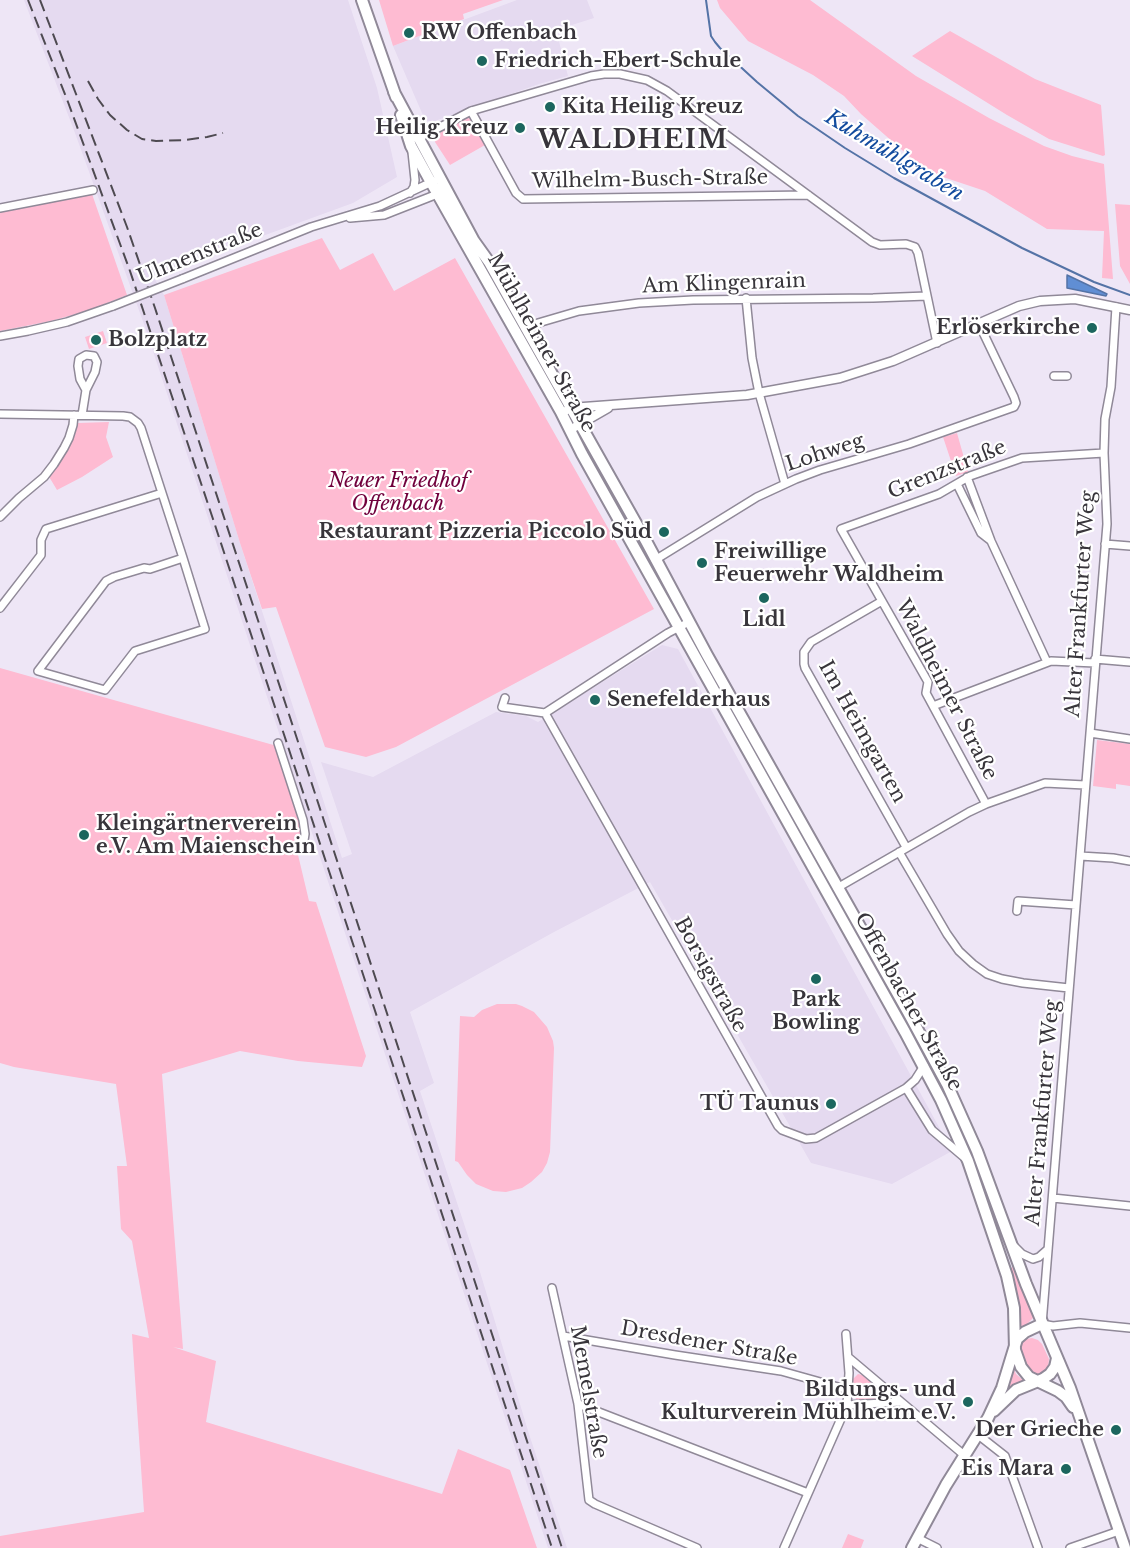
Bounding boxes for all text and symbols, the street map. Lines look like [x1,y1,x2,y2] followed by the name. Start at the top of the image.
[421,21,577,45] place label: RW Offenbach
[402,26,416,40] marker: RW Offenbach
[494,49,741,73] place label: Friedrich-Ebert-Schule
[475,54,489,68] marker: Friedrich-Ebert-Schule
[562,95,743,119] place label: Kita Heilig Kreuz
[543,100,557,114] marker: Kita Heilig Kreuz
[820,105,968,207] water label: Kuhmühlgraben
[375,116,508,140] place label: Heilig Kreuz
[513,121,527,135] marker: Heilig Kreuz
[537,125,729,157] district label: WALDHEIM
[532,166,768,194] street label: Wilhelm-Busch-Straße
[134,218,266,290] street label: Ulmenstraße
[482,249,600,437] street label: Mühlheimer Straße
[642,269,806,299] street label: Am Klingenrain
[936,316,1080,340] place label: Erlöserkirche
[1085,321,1099,335] marker: Erlöserkirche
[108,328,207,352] place label: Bolzplatz
[89,333,103,347] marker: Bolzplatz
[783,429,867,477] street label: Lohweg
[884,435,1010,505] street label: Grenzstraße
[328,469,468,516] park label: Neuer Friedhof Offenbach
[1061,490,1101,718] street label: Alter Frankfurter Weg
[318,520,652,544] place label: Restaurant Pizzeria Piccolo Süd
[657,525,671,539] marker: Restaurant Pizzeria Piccolo Süd
[714,540,944,587] place label: Freiwillige Feuerwehr Waldheim
[695,556,709,570] marker: Freiwillige Feuerwehr Waldheim
[757,591,771,605] marker: Lidl
[890,596,1002,784] street label: Waldheimer Straße
[742,608,786,632] place label: Lidl
[813,657,911,807] street label: Im Heimgarten
[607,688,770,712] place label: Senefelderhaus
[588,693,602,707] marker: Senefelderhaus
[96,812,316,859] place label: Kleingärtnerverein e.V. Am Maienschein
[77,828,91,842] marker: Kleingärtnerverein e.V. Am Maienschein
[849,909,967,1095] street label: Offenbacher Straße
[668,913,752,1037] street label: Borsigstraße
[809,972,823,986] marker: Park Bowling
[772,988,860,1035] place label: Park Bowling
[1021,999,1065,1227] street label: Alter Frankfurter Weg
[700,1092,819,1116] place label: TÜ Taunus
[824,1097,838,1111] marker: TÜ Taunus
[619,1317,799,1371] street label: Dresdener Straße
[564,1324,612,1460] street label: Memelstraße
[661,1378,956,1425] place label: Bildungs- und Kulturverein Mühlheim e.V.
[961,1395,975,1409] marker: Bildungs- und Kulturverein Mühlheim e.V.
[975,1418,1104,1442] place label: Der Grieche
[1109,1423,1123,1437] marker: Der Grieche
[961,1457,1054,1481] place label: Eis Mara
[1059,1462,1073,1476] marker: Eis Mara

